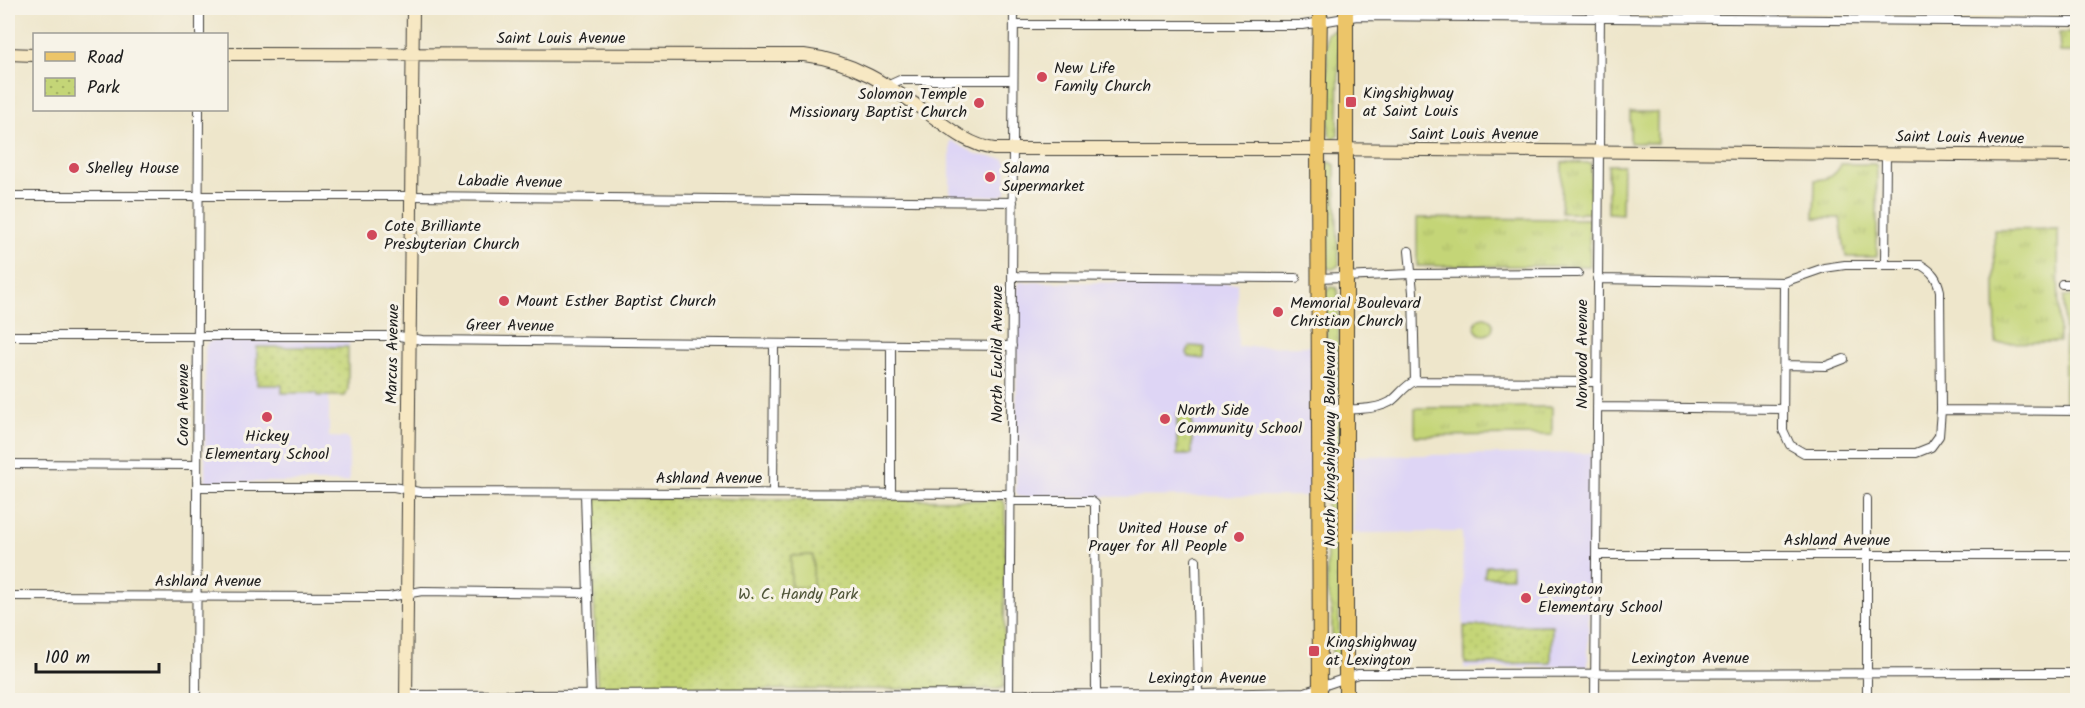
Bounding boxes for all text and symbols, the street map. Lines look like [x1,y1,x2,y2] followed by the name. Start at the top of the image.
[497,26,625,51] street label: Saint Louis Avenue
[33,33,228,111] legend
[87,44,124,73] text: Road
[1054,56,1151,99] place label: New Life Family Church
[1035,70,1049,84] marker: New Life Family Church
[87,74,120,103] text: Park
[1363,81,1459,124] place label: Kingshighway at Saint Louis
[789,82,967,125] place label: Solomon Temple Missionary Baptist Church
[1344,95,1358,109] marker: Kingshighway at Saint Louis
[972,96,986,110] marker: Solomon Temple Missionary Baptist Church
[1410,122,1538,147] street label: Saint Louis Avenue
[1895,124,2025,152] street label: Saint Louis Avenue
[86,156,179,181] place label: Shelley House
[1002,156,1086,199] place label: Salama Supermarket
[67,161,81,175] marker: Shelley House
[457,169,563,195] street label: Labadie Avenue
[983,170,997,184] marker: Salama Supermarket
[384,214,520,257] place label: Cote Brilliante Presbyterian Church
[365,228,379,242] marker: Cote Brilliante Presbyterian Church
[985,285,1010,423] street label: North Euclid Avenue
[516,289,716,314] place label: Mount Esther Baptist Church
[1290,291,1422,334] place label: Memorial Boulevard Christian Church
[497,294,511,308] marker: Mount Esther Baptist Church
[1570,299,1595,409] street label: Norwood Avenue
[380,304,406,404] street label: Marcus Avenue
[1271,305,1285,319] marker: Memorial Boulevard Christian Church
[466,313,554,339] street label: Greer Avenue
[1318,340,1343,547] street label: North Kingshighway Boulevard
[171,363,196,447] street label: Cora Avenue
[1177,398,1302,441] place label: North Side Community School
[260,410,274,424] marker: Hickey Elementary School
[1158,412,1172,426] marker: North Side Community School
[205,424,329,467] place label: Hickey Elementary School
[656,466,762,491] street label: Ashland Avenue
[1088,516,1229,559] place label: United House of Prayer for All People
[1784,528,1890,553] street label: Ashland Avenue
[1232,530,1246,544] marker: United House of Prayer for All People
[155,569,261,594] street label: Ashland Avenue
[1538,577,1663,620] place label: Lexington Elementary School
[738,582,859,607] park label: W. C. Handy Park
[1519,591,1533,605] marker: Lexington Elementary School
[1326,630,1417,673] place label: Kingshighway at Lexington
[36,636,159,674] scale bar
[45,644,90,673] text: 100 m
[1307,644,1321,658] marker: Kingshighway at Lexington
[1631,646,1749,671] street label: Lexington Avenue
[1148,666,1266,691] street label: Lexington Avenue

